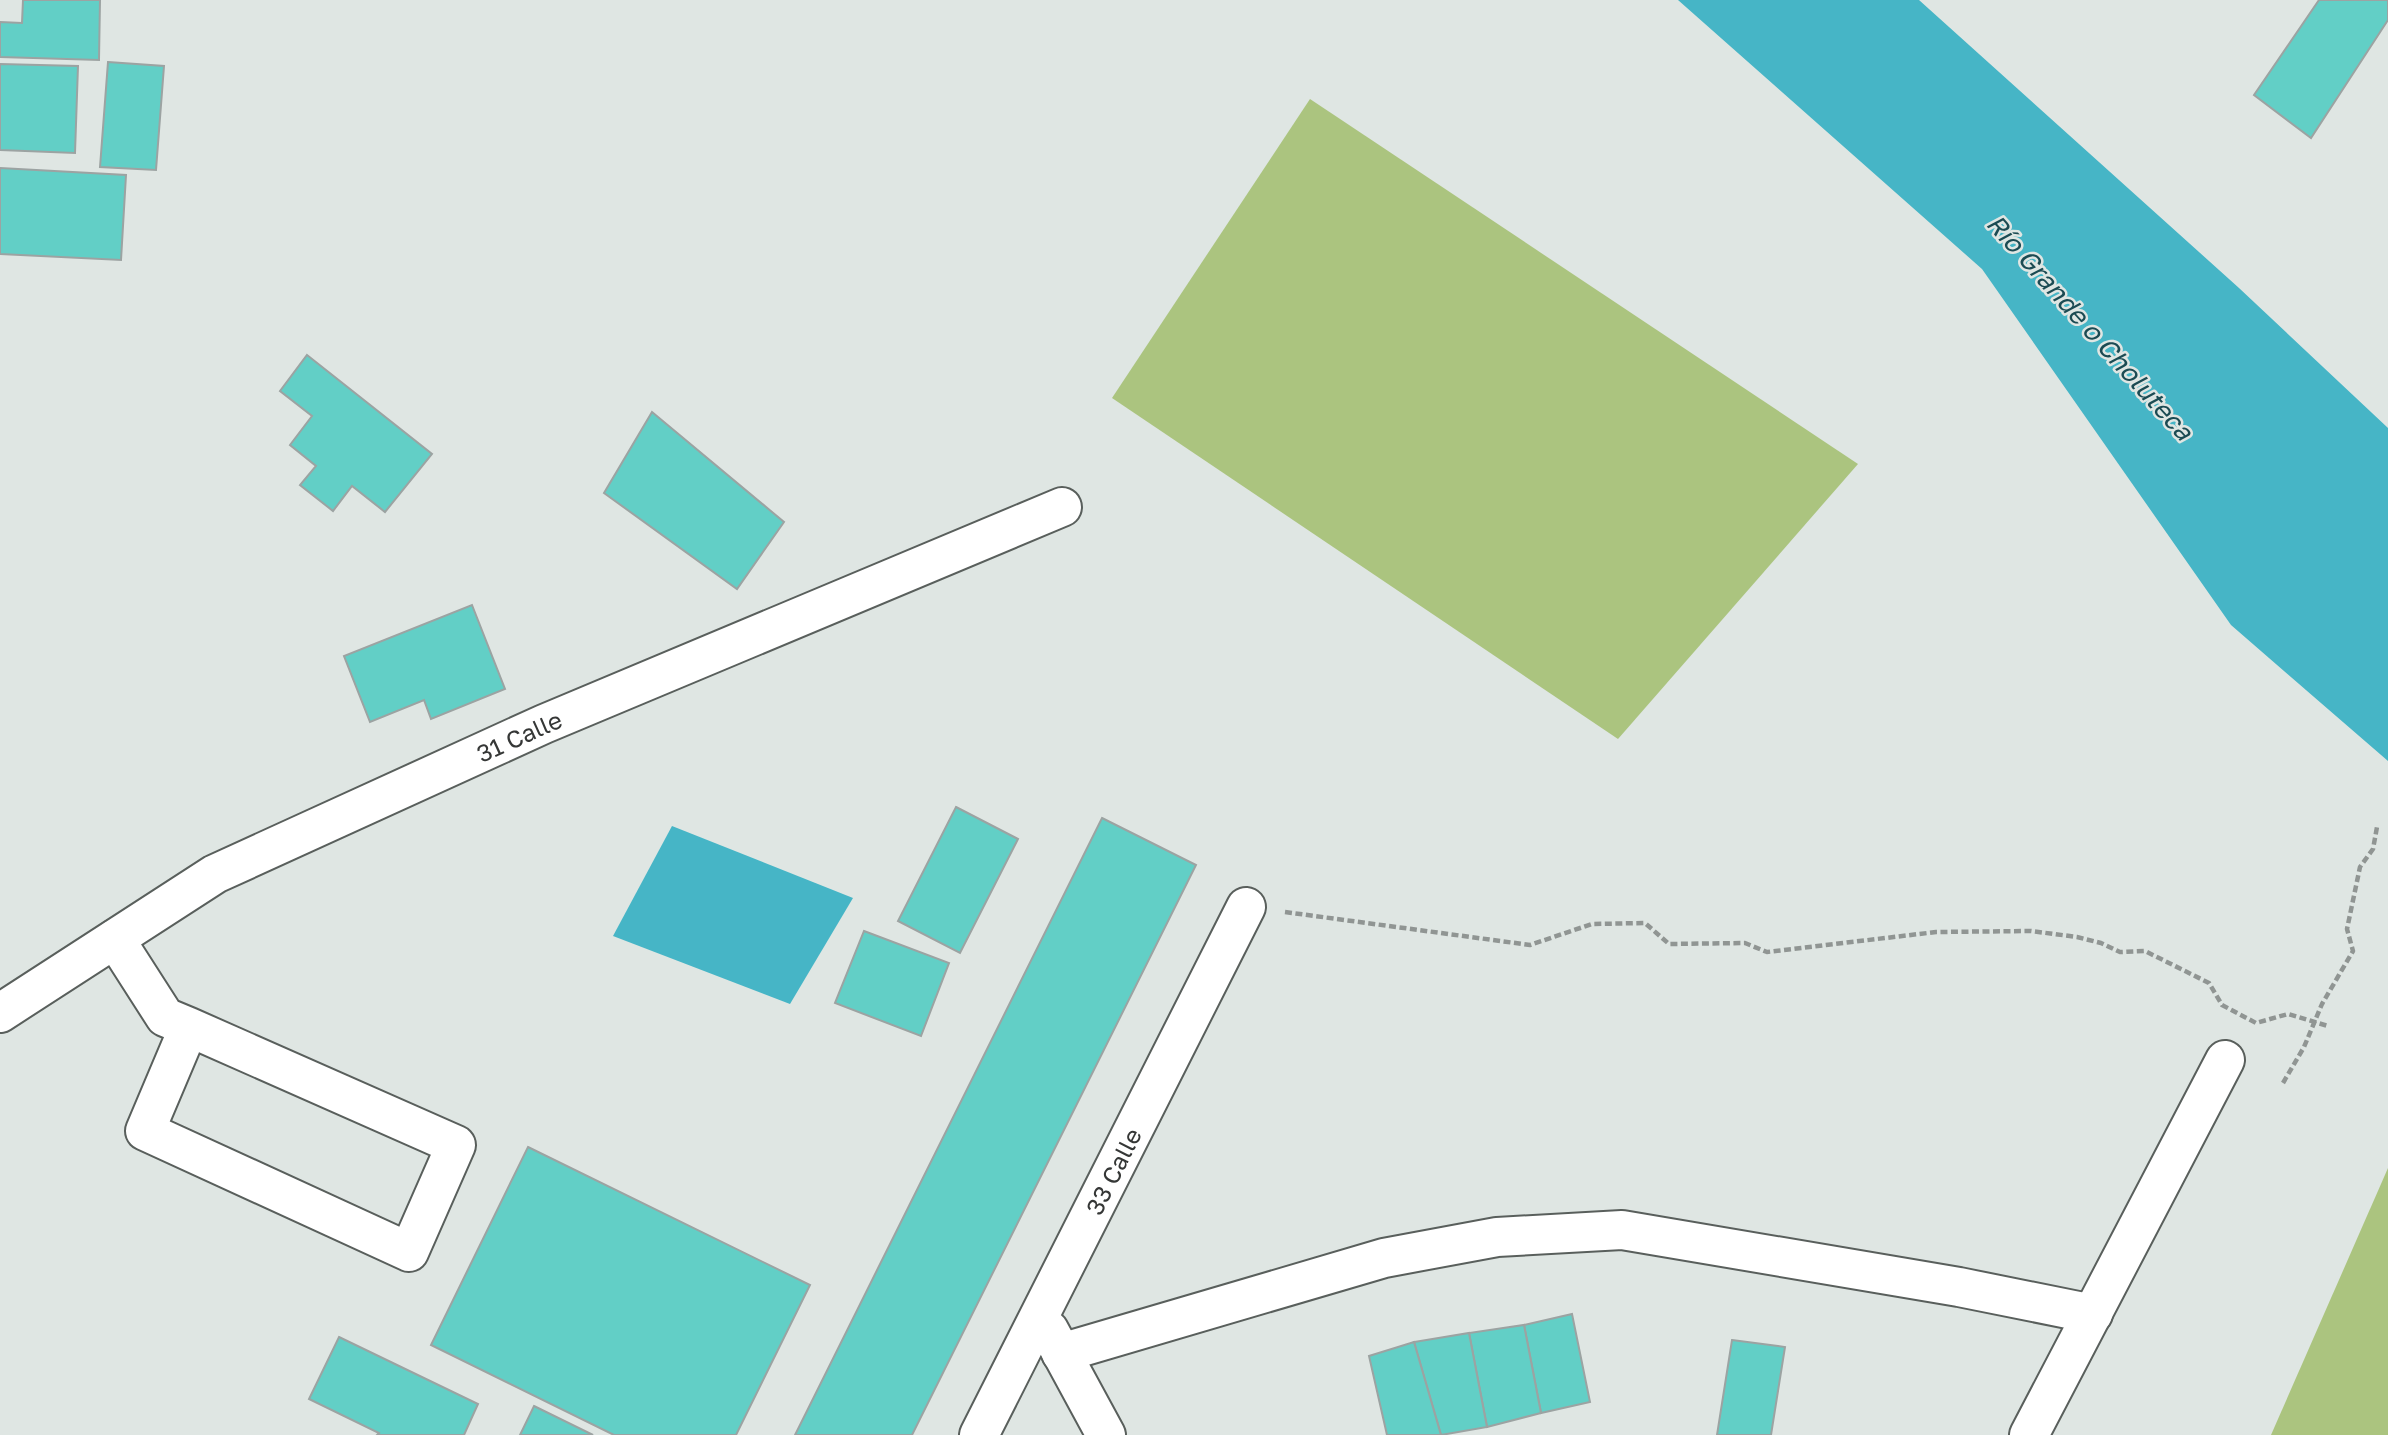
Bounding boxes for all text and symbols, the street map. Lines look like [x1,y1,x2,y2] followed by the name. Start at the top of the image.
[1980,208,2200,447] water label: Río Grande o Choluteca
[472,704,566,767] street label: 31 Calle
[1079,1123,1147,1219] street label: 33 Calle

